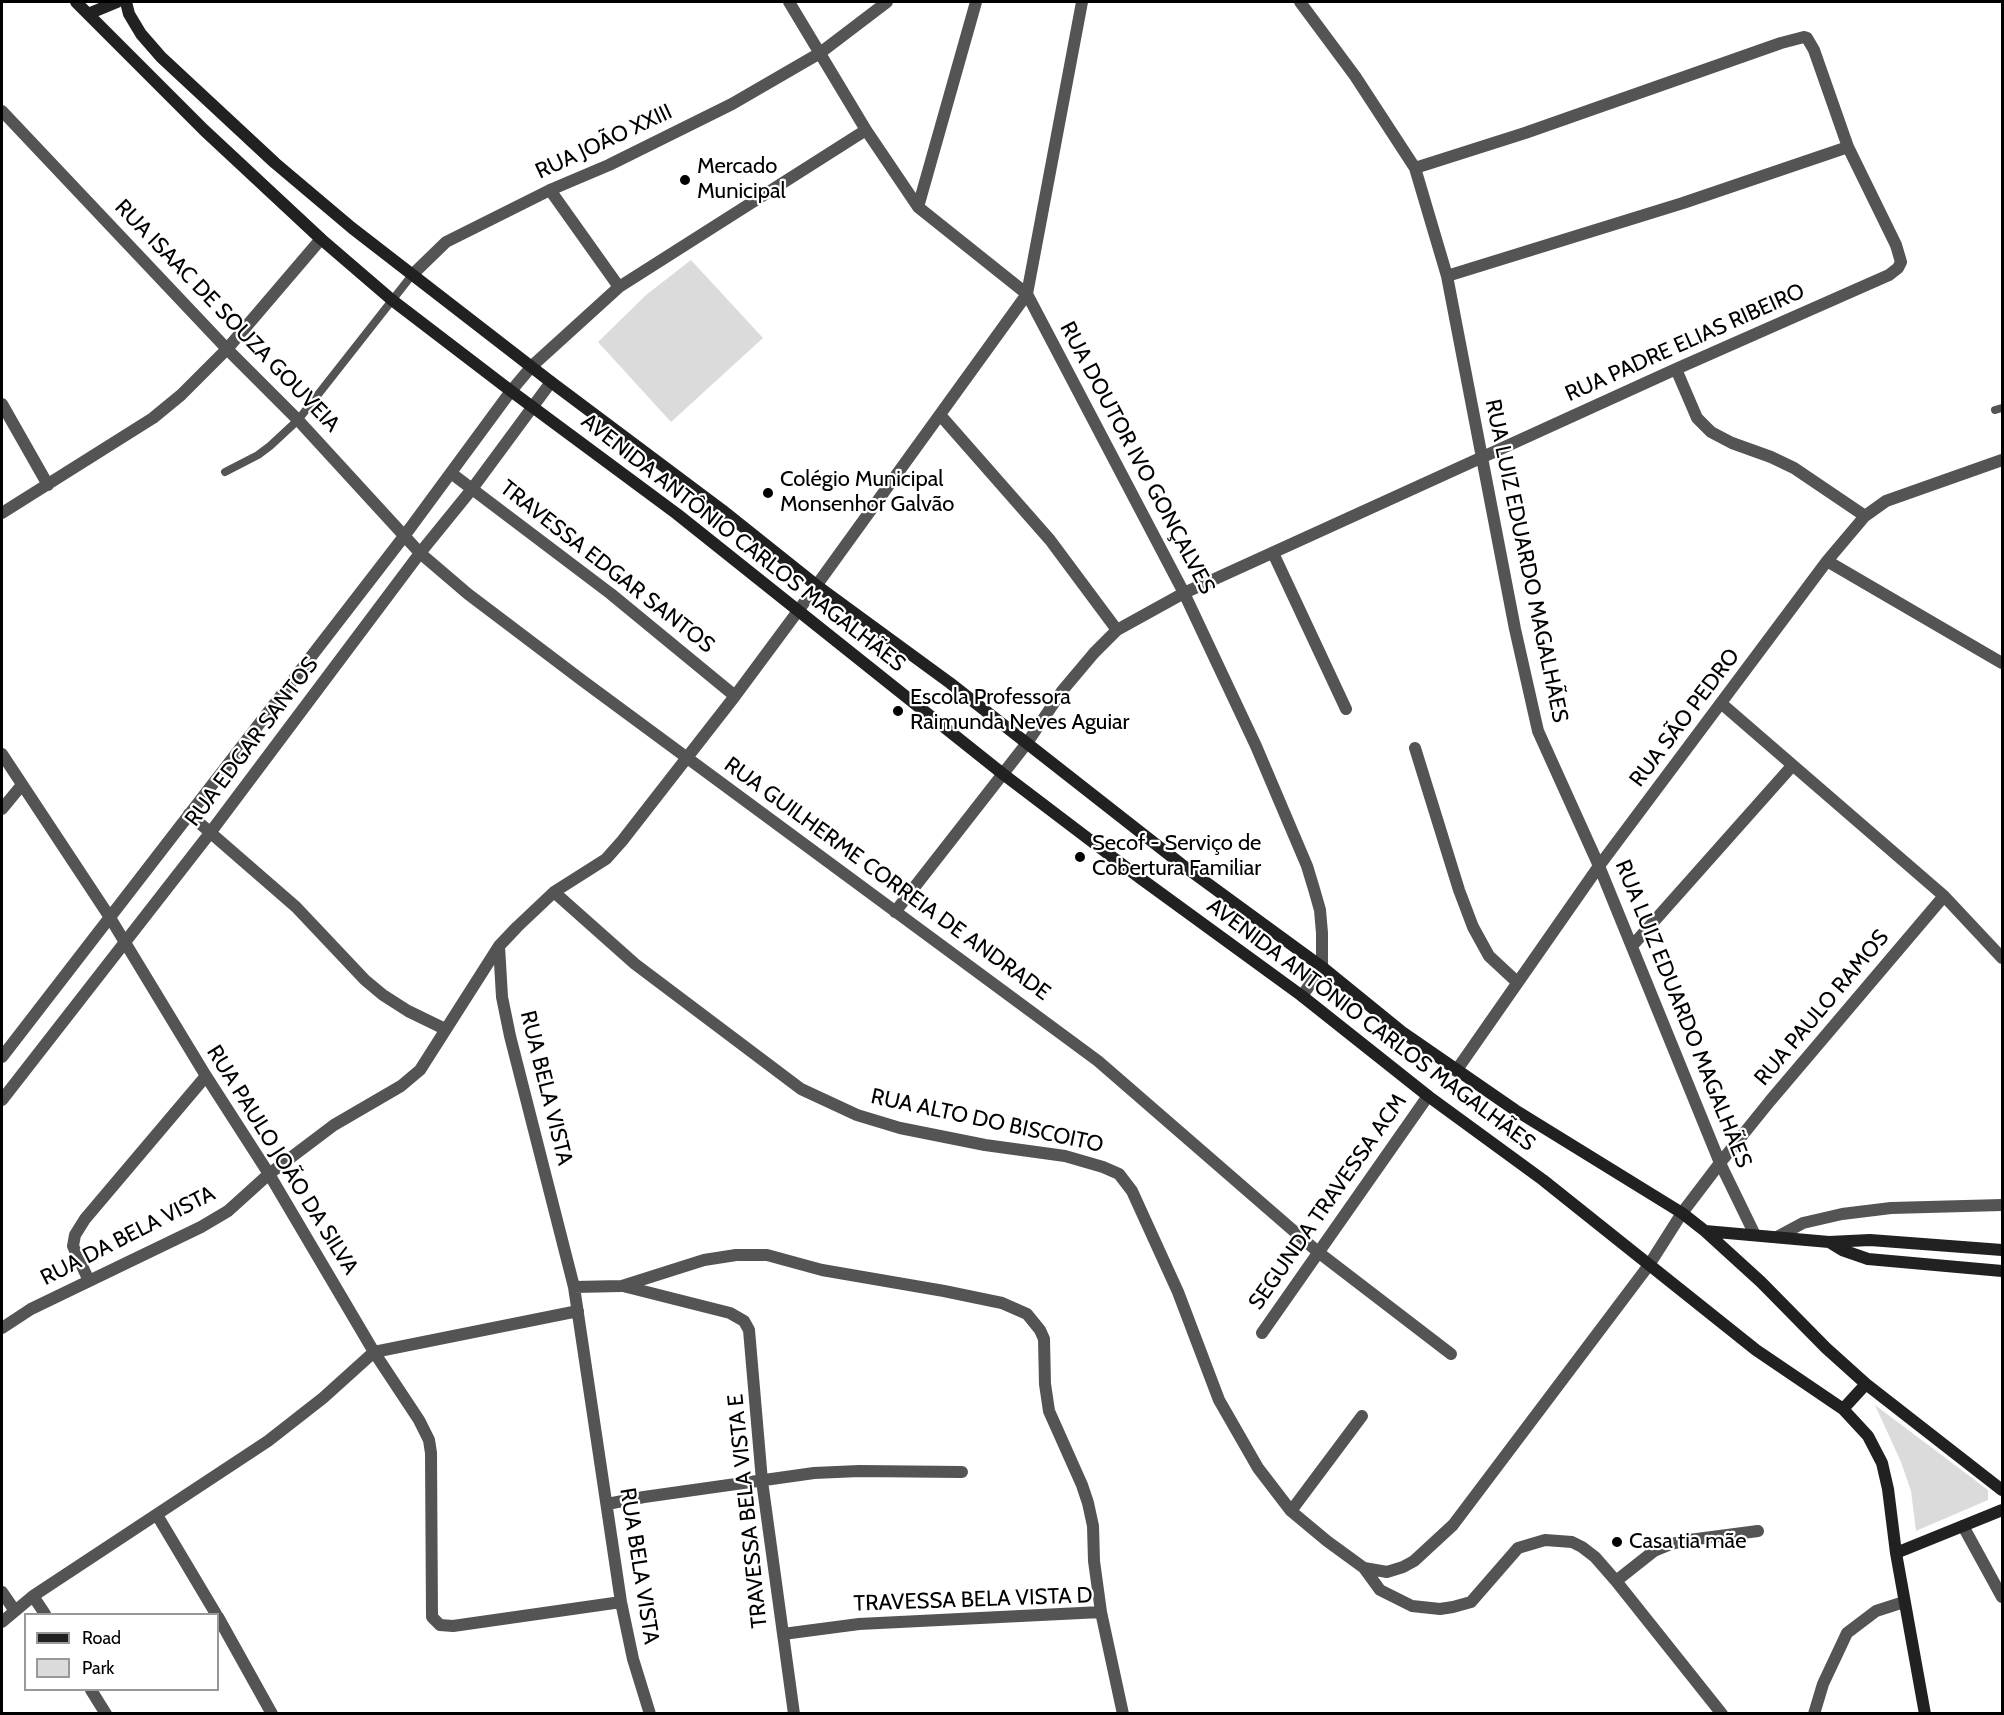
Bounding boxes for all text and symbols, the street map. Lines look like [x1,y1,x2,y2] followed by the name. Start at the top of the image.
[531,99,677,185] street label: RUA JOÃO XXIII
[697,154,786,206] place label: Mercado Municipal
[678,173,692,187] marker: Mercado Municipal
[109,194,345,438] street label: RUA ISAAC DE SOUZA GOUVEIA
[1561,278,1809,408] street label: RUA PADRE ELIAS RIBEIRO
[1054,317,1220,599] street label: RUA DOUTOR IVO GONÇALVES
[1479,397,1573,725] street label: RUA LUIZ EDUARDO MAGALHÃES
[576,408,910,678] street label: AVENIDA ANTÔNIO CARLOS MAGALHÃES
[780,467,954,518] place label: Colégio Municipal Monsenhor Galvão
[495,475,719,659] street label: TRAVESSA EDGAR SANTOS
[761,486,775,500] marker: Colégio Municipal Monsenhor Galvão
[1624,644,1746,792] street label: RUA SÃO PEDRO
[180,652,324,832] street label: RUA EDGAR SANTOS
[910,685,1130,736] place label: Escola Professora Raimunda Neves Aguiar
[891,704,905,718] marker: Escola Professora Raimunda Neves Aguiar
[719,752,1055,1006] street label: RUA GUILHERME CORREIA DE ANDRADE
[1092,831,1261,882] place label: Secof - Serviço de Cobertura Familiar
[1073,850,1087,864] marker: Secof - Serviço de Cobertura Familiar
[1609,856,1757,1172] street label: RUA LUIZ EDUARDO MAGALHÃES
[1202,893,1540,1157] street label: AVENIDA ANTÔNIO CARLOS MAGALHÃES
[1749,925,1895,1091] street label: RUA PAULO RAMOS
[514,1008,578,1168] street label: RUA BELA VISTA
[200,1040,364,1280] street label: RUA PAULO JOÃO DA SILVA
[868,1083,1106,1159] street label: RUA ALTO DO BISCOITO
[1243,1089,1413,1315] street label: SEGUNDA TRAVESSA ACM
[36,1181,220,1291] street label: RUA DA BELA VISTA
[723,1393,773,1629] street label: TRAVESSA BELA VISTA E
[614,1486,664,1646] street label: RUA BELA VISTA
[1629,1529,1746,1555] place label: Casa tia mãe
[1610,1535,1624,1549] marker: Casa tia mãe
[853,1583,1093,1617] street label: TRAVESSA BELA VISTA D
[24,1613,219,1691] legend
[82,1627,121,1649] text: Road
[82,1657,114,1679] text: Park

